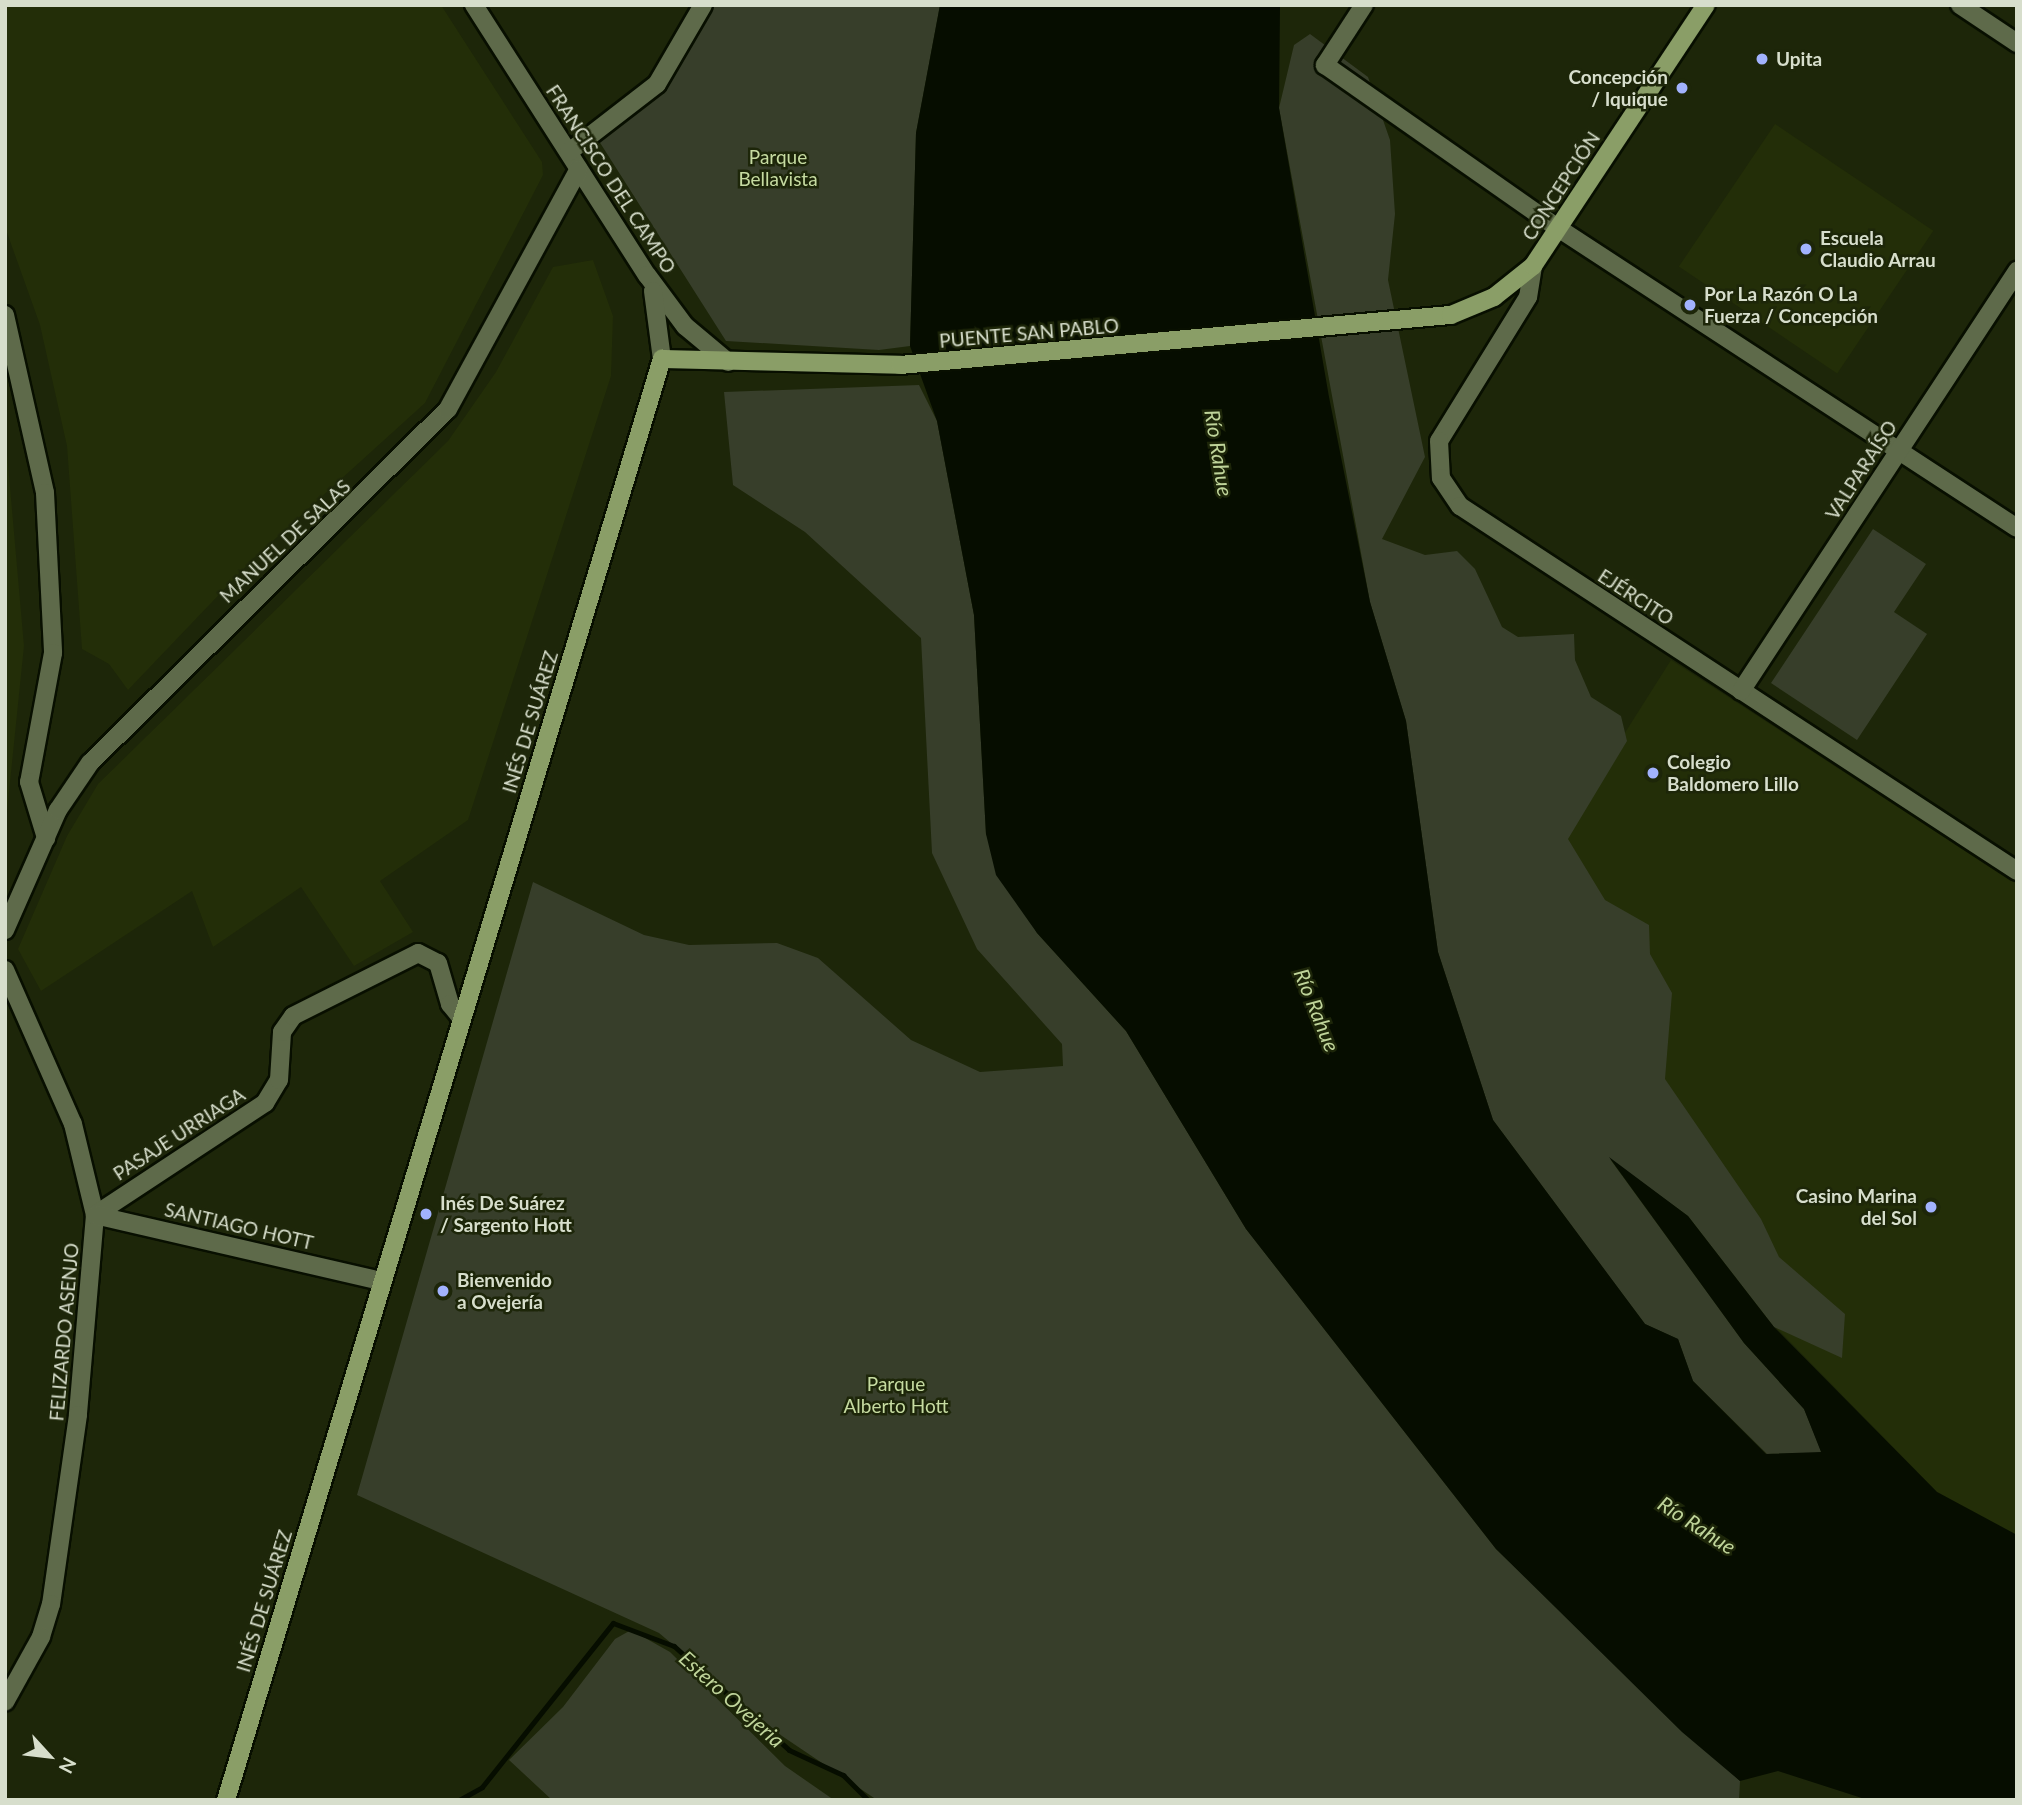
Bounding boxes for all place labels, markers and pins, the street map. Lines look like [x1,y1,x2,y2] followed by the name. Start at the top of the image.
[1776,48,1822,70] place label: Upita
[1754,51,1770,67] marker: Upita
[1568,66,1668,110] place label: Concepción / Iquique
[1674,80,1690,96] marker: Concepción / Iquique
[1820,227,1936,271] place label: Escuela Claudio Arrau
[1798,241,1814,257] marker: Escuela Claudio Arrau
[1704,283,1878,327] place label: Por La Razón O La Fuerza / Concepción
[1682,297,1698,313] marker: Por La Razón O La Fuerza / Concepción
[1667,751,1799,795] place label: Colegio Baldomero Lillo
[1645,765,1661,781] marker: Colegio Baldomero Lillo
[1796,1185,1917,1229] place label: Casino Marina del Sol
[440,1192,572,1236] place label: Inés De Suárez / Sargento Hott
[1923,1199,1939,1215] marker: Casino Marina del Sol
[418,1206,434,1222] marker: Inés De Suárez / Sargento Hott
[457,1269,552,1313] place label: Bienvenido a Ovejería
[435,1283,451,1299] marker: Bienvenido a Ovejería

